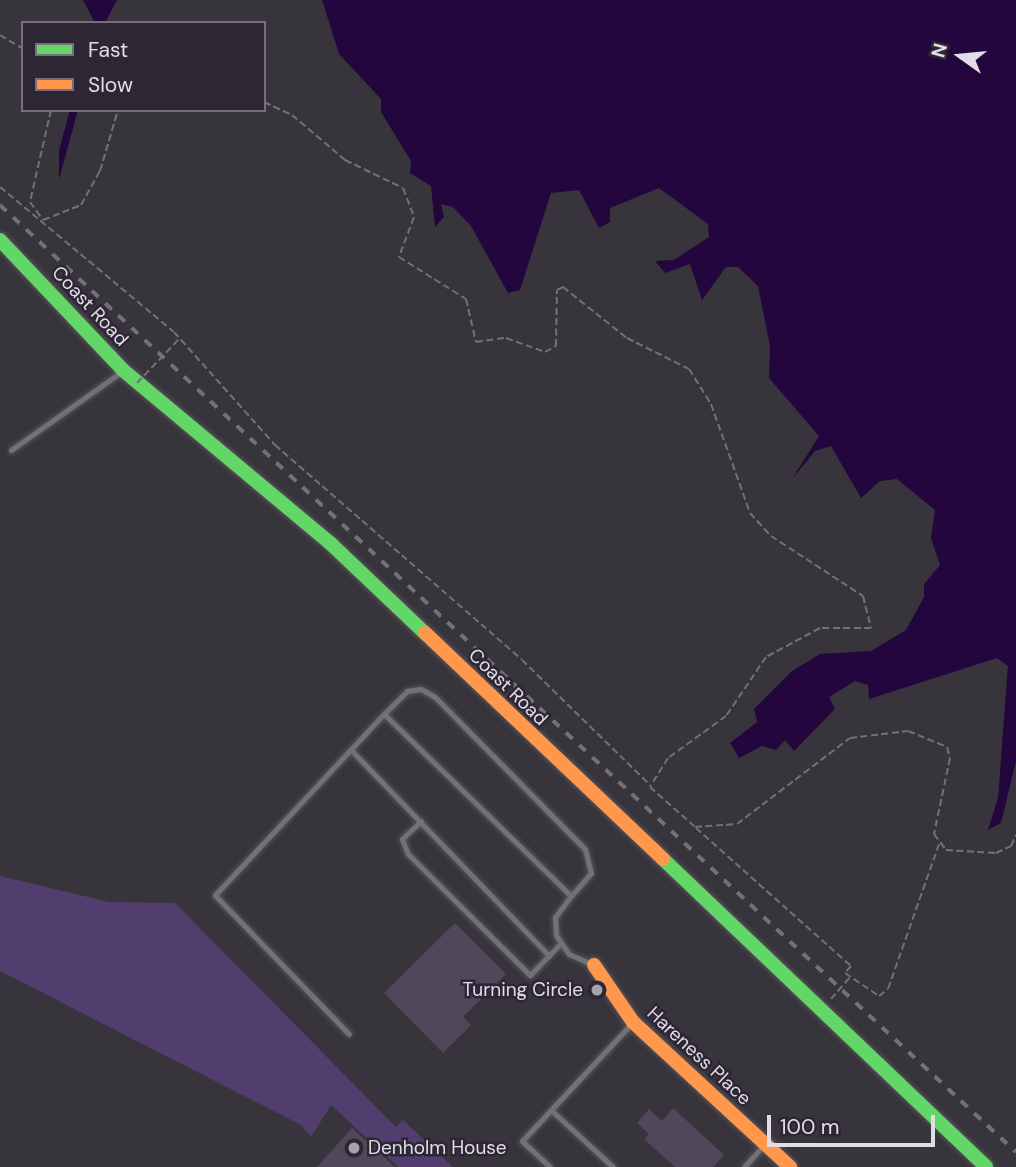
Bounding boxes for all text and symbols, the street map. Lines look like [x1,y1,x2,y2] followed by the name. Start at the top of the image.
[21,21,266,112] legend
[925,21,995,91] north arrow
[88,36,128,64] text: Fast
[925,41,953,60] text: N
[88,71,133,99] text: Slow
[47,261,133,351] street label: Coast Road
[464,644,552,730] street label: Coast Road
[463,979,583,1001] place label: Turning Circle
[589,982,605,998] marker: Turning Circle
[642,1002,756,1110] street label: Hareness Place
[771,1100,939,1144] scale bar
[780,1113,840,1141] text: 100 m
[368,1137,507,1159] place label: Denholm House
[346,1140,362,1156] marker: Denholm House

